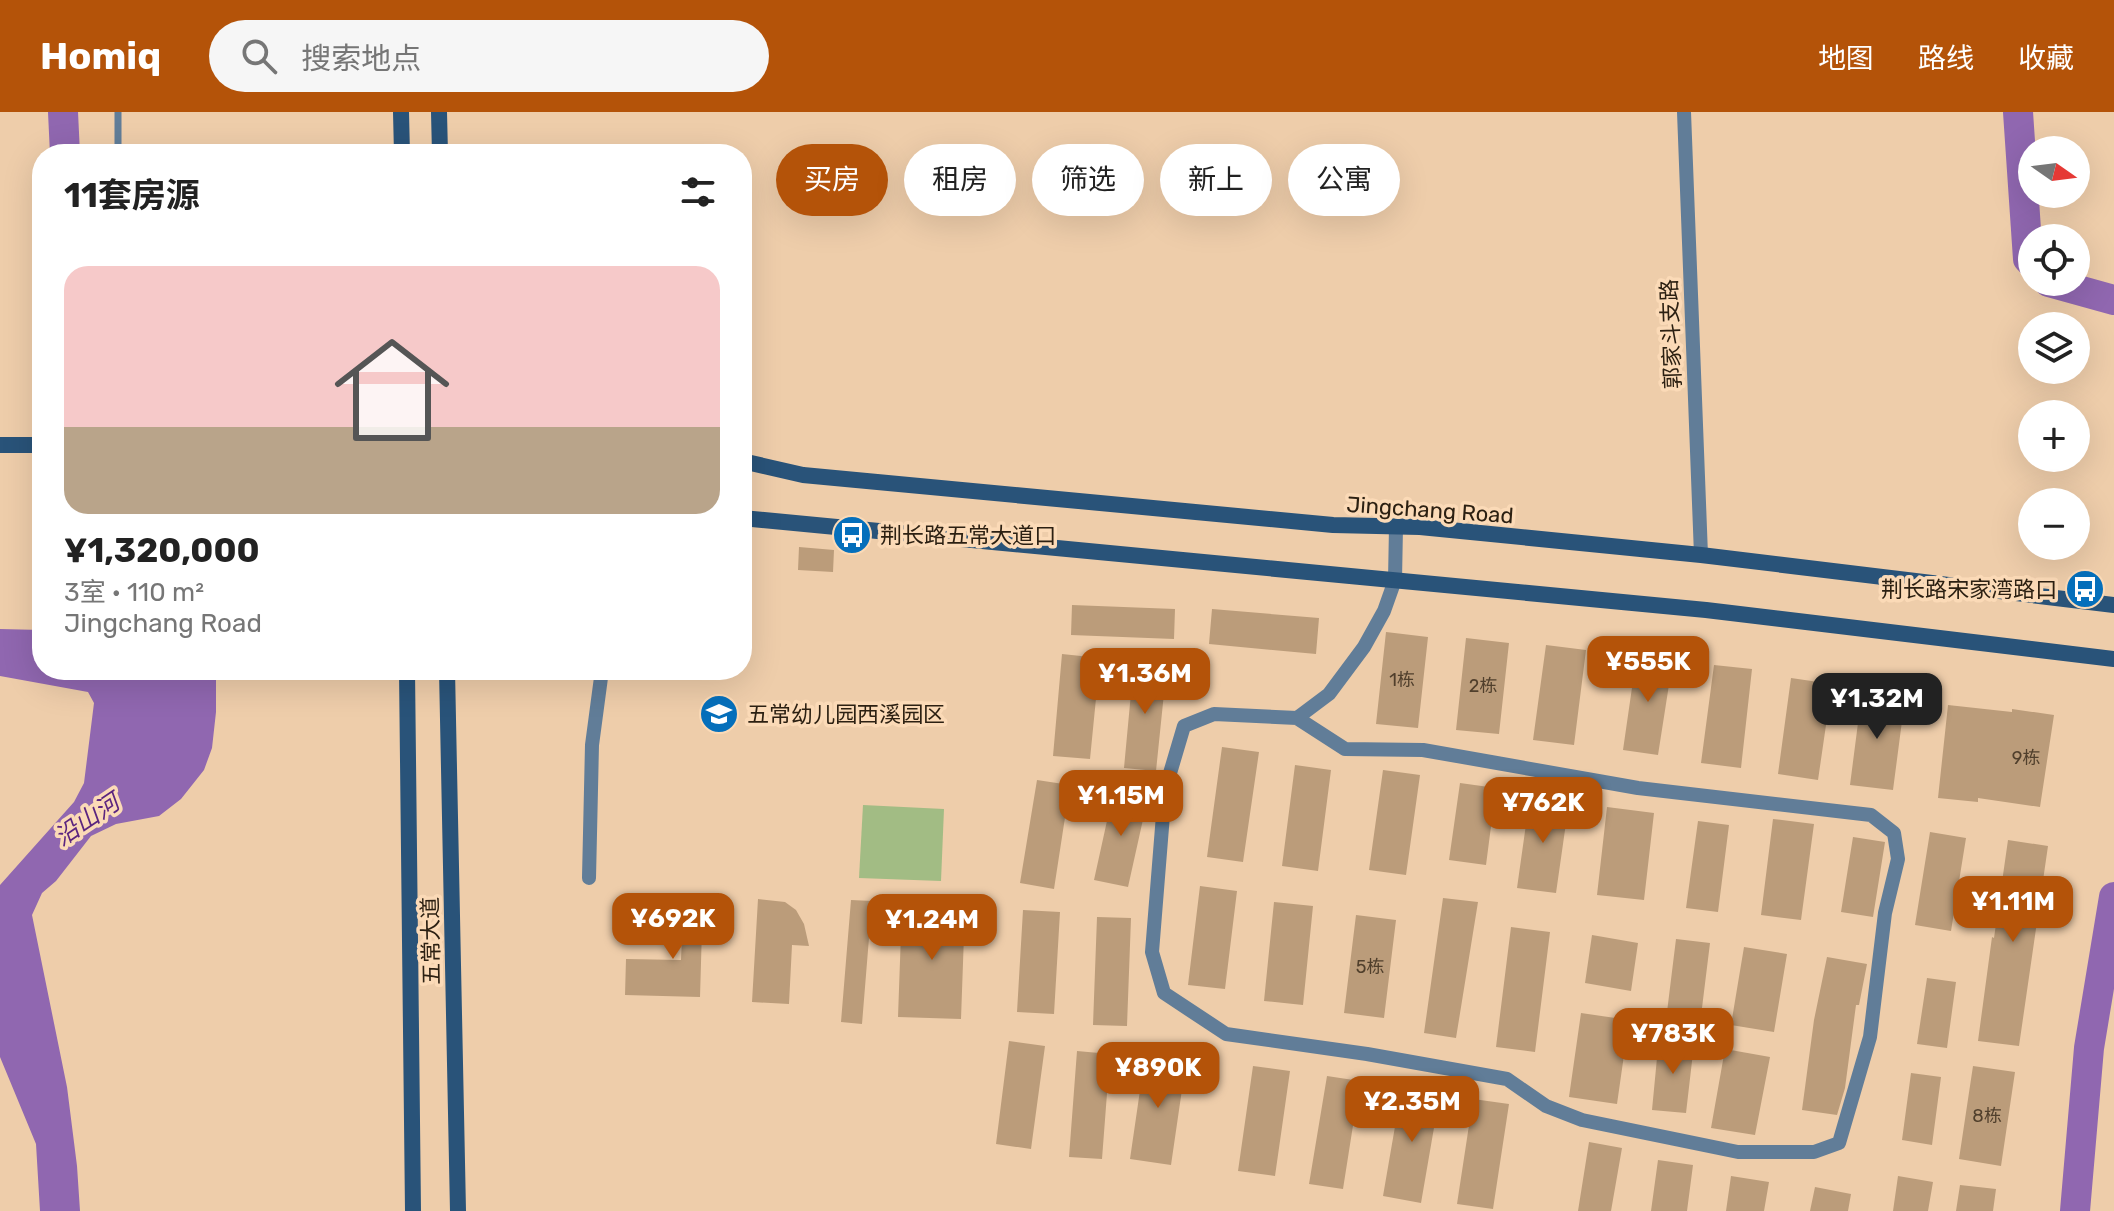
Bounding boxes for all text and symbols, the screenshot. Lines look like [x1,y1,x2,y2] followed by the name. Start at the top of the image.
[209,20,769,92] search box
[40,33,161,79] text: Homiq
[237,34,281,78] icon: search
[301,41,421,77] text: 搜索地点
[1818,42,1874,75] text: 地图
[1918,42,1974,75] text: 路线
[2018,42,2074,75] text: 收藏
[2018,136,2090,208] north arrow
[2018,136,2090,560] map controls
[776,144,888,216] chip: 买房
[904,144,1016,216] chip: 租房
[1032,144,1144,216] chip: 筛选
[1160,144,1272,216] chip: 新上
[1288,144,1400,216] chip: 公寓
[676,170,720,214] icon: filters
[64,175,200,216] text: 11套房源
[2018,224,2090,296] button: locate
[1656,279,1686,389] street label: 郭家斗支路
[2018,312,2090,384] button: layers
[320,318,464,462] icon: home
[2018,400,2090,472] button: +
[2018,488,2090,560] button: −
[1346,491,1514,529] street label: Jingchang Road
[831,514,873,556] bus stop icon: 荆长路五常大道口
[880,522,1056,549] place label: 荆长路五常大道口
[64,530,260,571] text: ¥1,320,000
[2064,568,2106,610] bus stop icon: 荆长路宋家湾路口
[1881,576,2057,603] place label: 荆长路宋家湾路口
[64,577,204,608] text: 3室 · 110 m²
[64,608,262,639] text: Jingchang Road
[1592,636,1704,704] pin: ¥555K
[1605,646,1691,677] text: ¥555K
[1080,648,1210,716] pin: ¥1.36M
[1098,658,1192,689] text: ¥1.36M
[1389,669,1415,691] house number: 1栋
[1812,673,1942,741] pin: ¥1.32M
[1469,675,1497,697] house number: 2栋
[1830,683,1924,714] text: ¥1.32M
[698,693,740,735] school or university icon: 五常幼儿园西溪园区
[747,701,945,728] place label: 五常幼儿园西溪园区
[2012,747,2040,769] house number: 9栋
[1056,770,1186,838] pin: ¥1.15M
[1487,777,1599,845] pin: ¥762K
[1077,780,1165,811] text: ¥1.15M
[49,786,128,852] water label: 沿山河
[1501,787,1585,818] text: ¥762K
[1948,876,2078,944] pin: ¥1.11M
[1971,886,2055,917] text: ¥1.11M
[617,893,729,961] pin: ¥692K
[867,894,997,962] pin: ¥1.24M
[417,897,445,985] street label: 五常大道
[630,903,716,934] text: ¥692K
[885,904,979,935] text: ¥1.24M
[1356,956,1384,978] house number: 5栋
[1617,1008,1729,1076] pin: ¥783K
[1631,1018,1715,1049] text: ¥783K
[1102,1042,1214,1110] pin: ¥890K
[1114,1052,1202,1083] text: ¥890K
[1347,1076,1477,1144] pin: ¥2.35M
[1363,1086,1461,1117] text: ¥2.35M
[1972,1105,2002,1127] house number: 8栋

